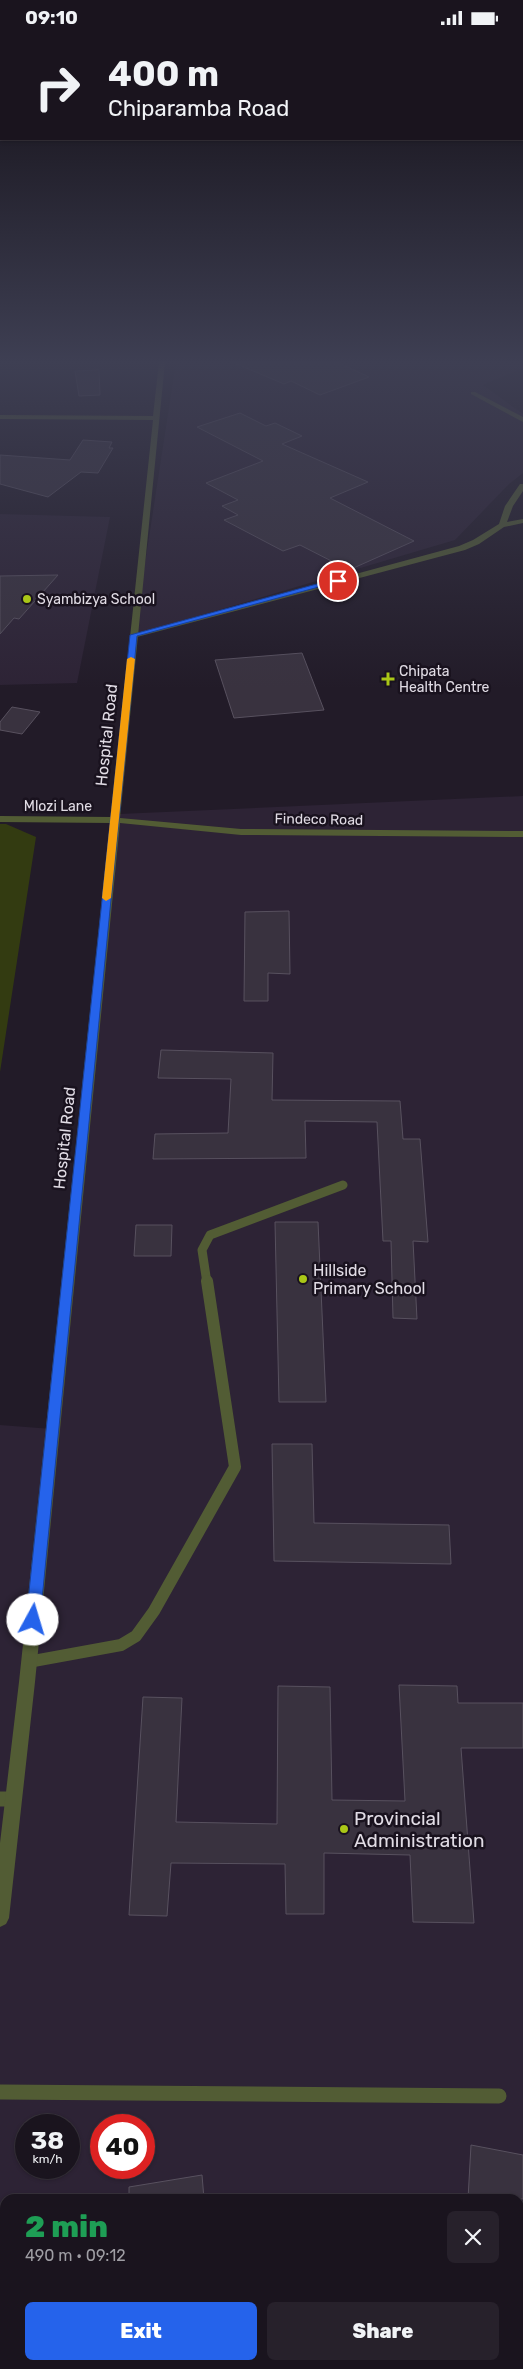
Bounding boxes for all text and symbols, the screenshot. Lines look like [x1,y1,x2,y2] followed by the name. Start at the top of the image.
[25,6,78,29] text: 09:10
[108,53,219,95] text: 400 m
[25,55,90,120] icon: right
[108,95,289,122] text: Chiparamba Road
[317,560,359,602] pin
[324,567,352,595] icon: arrive
[37,591,155,608] place label: Syambizya School
[21,593,33,605] marker: Syambizya School
[399,663,490,696] place label: Chipata Health Centre
[381,672,395,686] marker: Chipata Health Centre
[92,683,121,787] street label: Hospital Road
[24,798,92,815] street label: Mlozi Lane
[275,810,363,829] street label: Findeco Road
[50,1086,79,1190] street label: Hospital Road
[313,1261,425,1298] place label: Hillside Primary School
[297,1273,309,1285] marker: Hillside Primary School
[6,1593,58,1645] position arrow
[354,1807,485,1852] place label: Provincial Administration
[338,1823,350,1835] marker: Provincial Administration
[90,2114,155,2179] speed limit sign: 40
[31,2126,64,2155] text: 38
[33,2152,62,2166] text: km/h
[25,2209,108,2245] text: 2 min
[447,2211,499,2263] button: close
[25,2246,126,2265] text: 490 m · 09:12
[25,2302,257,2360] button: Exit
[267,2302,499,2360] button: Share

